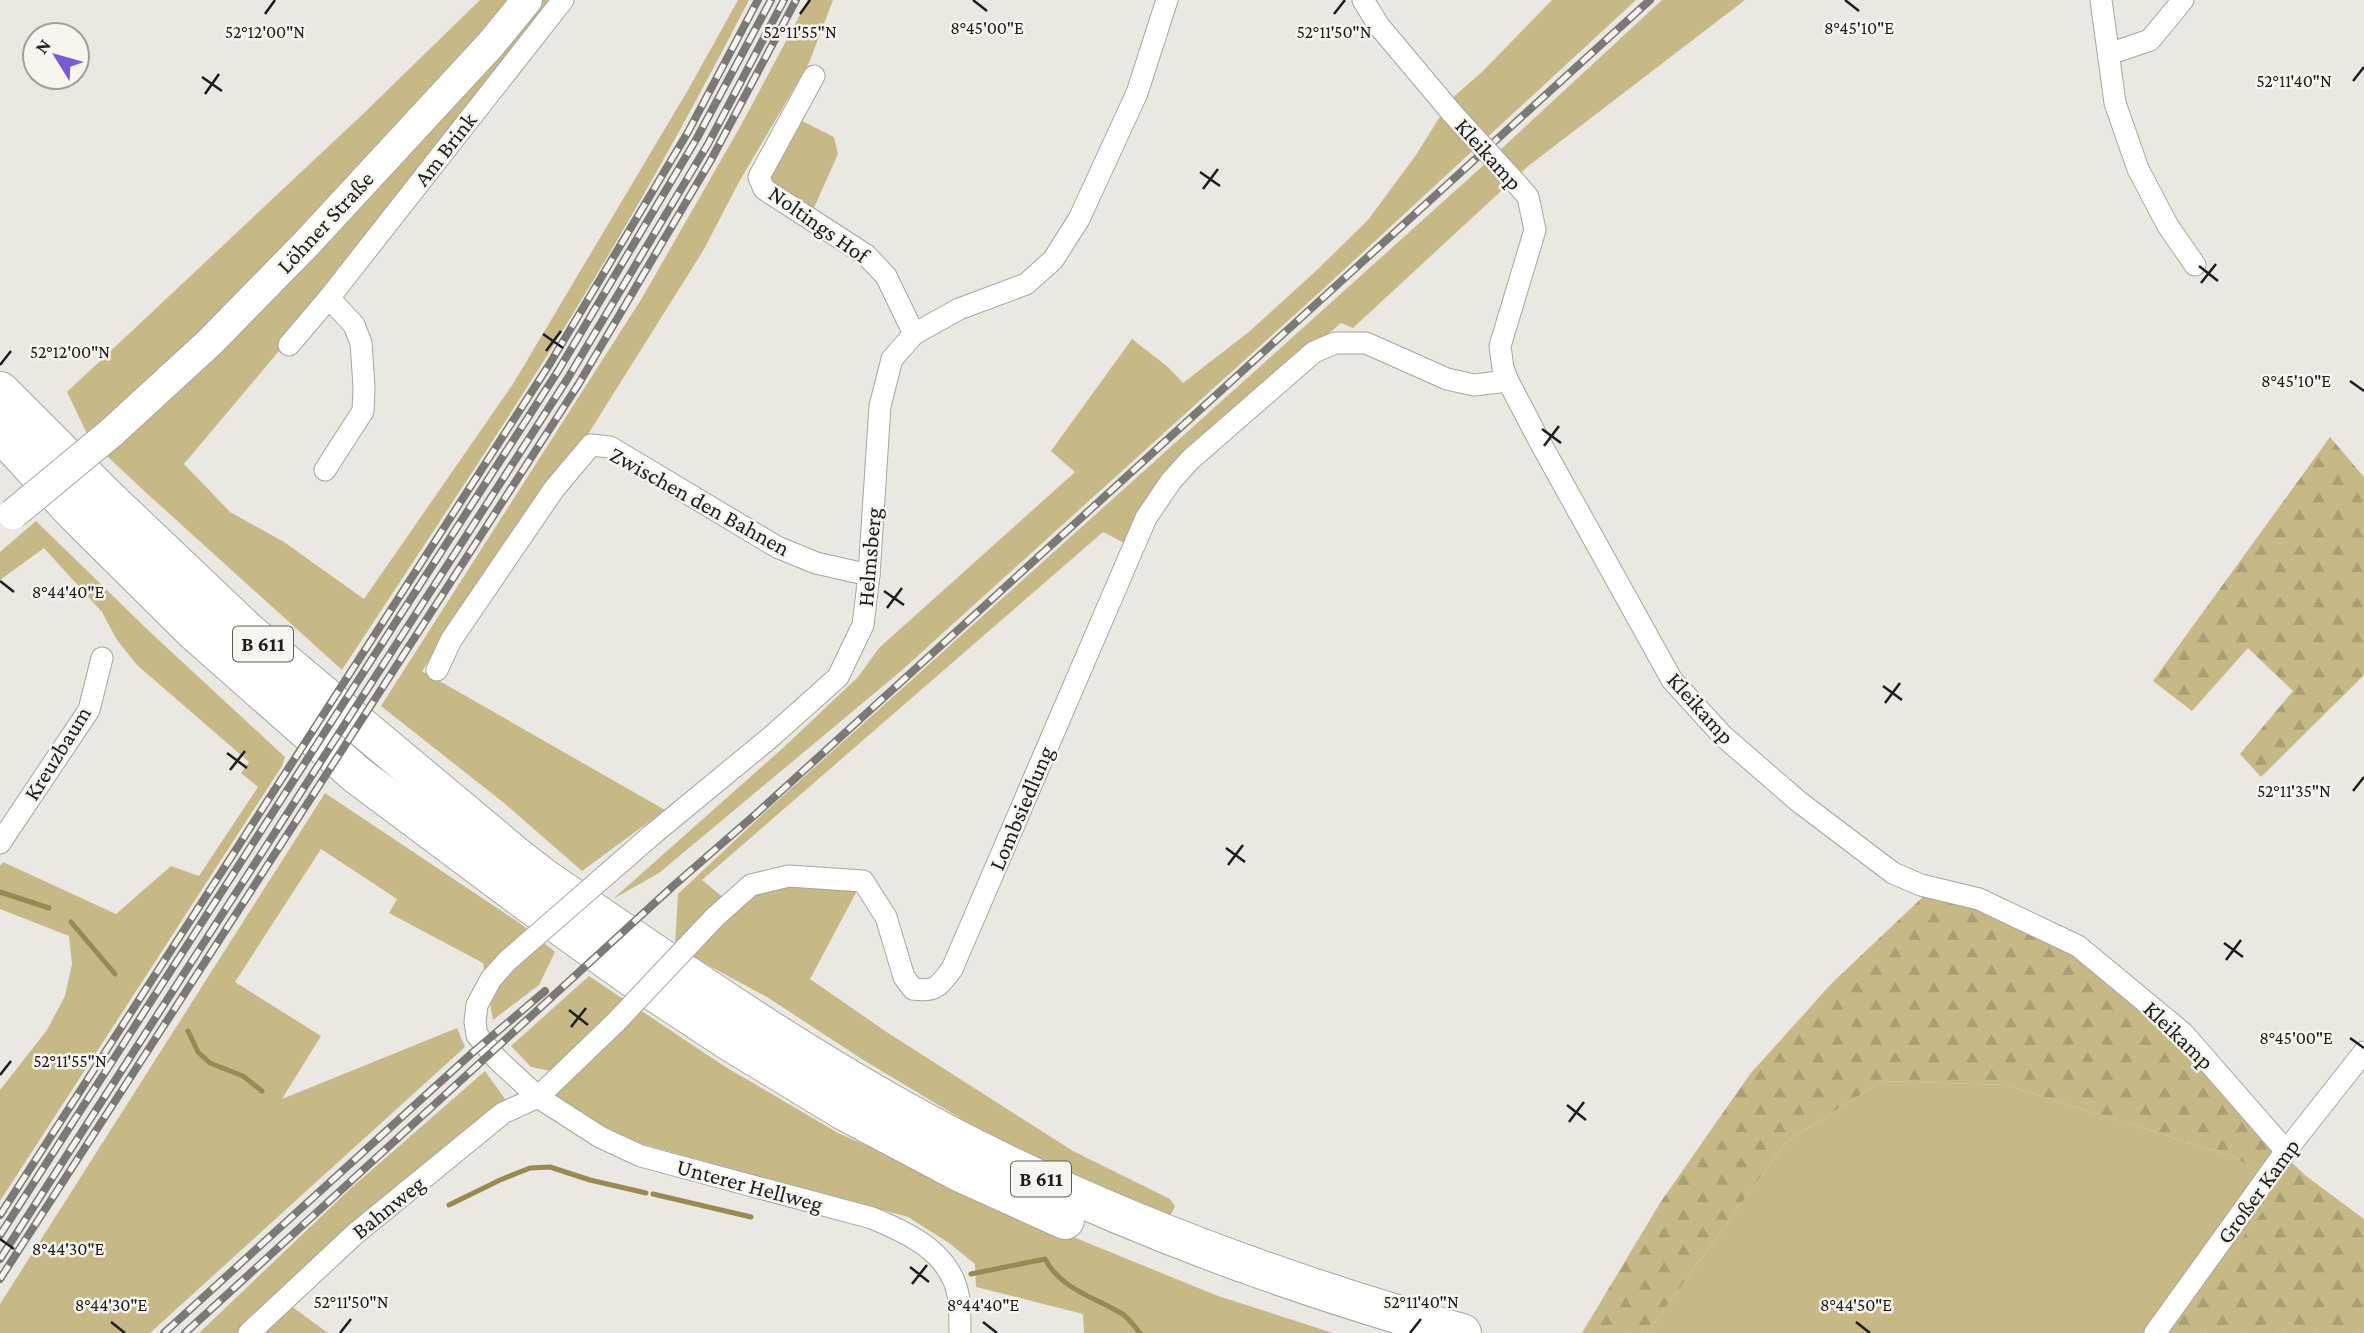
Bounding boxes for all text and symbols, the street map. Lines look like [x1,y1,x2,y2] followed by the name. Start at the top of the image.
[950,18,1024,38] text: 8°45'00"E
[1824,18,1894,38] text: 8°45'10"E
[21,21,91,91] north arrow
[225,22,305,42] text: 52°12'00"N
[763,22,837,42] text: 52°11'55"N
[1296,22,1372,42] text: 52°11'50"N
[31,35,55,58] text: N
[2256,71,2332,91] text: 52°11'40"N
[408,107,482,191] street label: Am Brink
[1450,113,1528,195] street label: Kleikamp
[271,166,379,278] street label: Löhner Straße
[764,180,875,269] street label: Noltings Hof
[30,342,110,362] text: 52°12'00"N
[2261,371,2331,391] text: 8°45'10"E
[606,441,794,561] street label: Zwischen den Bahnen
[852,506,886,608] street label: Helmsberg
[32,582,105,602] text: 8°44'40"E
[233,626,293,662] road number: B 611
[1662,667,1740,749] street label: Kleikamp
[18,701,96,805] street label: Kreuzbaum
[983,742,1059,874] street label: Lombsiedlung
[2257,781,2331,801] text: 52°11'35"N
[2139,995,2219,1075] street label: Kleikamp
[2259,1028,2333,1048] text: 8°45'00"E
[33,1051,107,1071] text: 52°11'55"N
[2211,1134,2305,1248] street label: Großer Kamp
[674,1153,826,1217] street label: Unterer Hellweg
[1011,1162,1071,1196] road number: B 611
[346,1170,430,1244] street label: Bahnweg
[32,1239,104,1259] text: 8°44'30"E
[313,1292,389,1312] text: 52°11'50"N
[1383,1292,1459,1312] text: 52°11'40"N
[75,1295,147,1315] text: 8°44'30"E
[947,1295,1020,1315] text: 8°44'40"E
[1820,1295,1892,1315] text: 8°44'50"E

